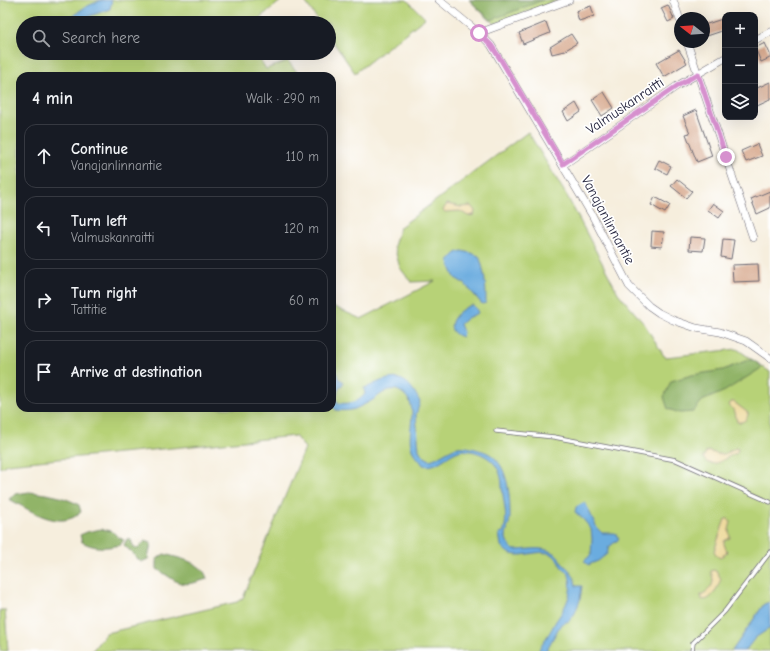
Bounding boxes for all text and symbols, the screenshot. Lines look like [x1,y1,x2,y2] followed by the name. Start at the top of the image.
[674,12,710,48] north arrow
[722,12,758,120] map controls
[722,12,758,48] button: +
[16,16,336,60] search box
[470,24,488,42] route start
[30,27,52,49] icon: search
[62,29,140,47] text: Search here
[722,48,758,84] button: −
[583,74,667,138] street label: Valmuskanraitti
[722,84,758,120] button: layers
[32,89,73,108] text: 4 min
[246,91,320,106] text: Walk · 290 m
[71,140,128,158] text: Continue
[33,145,55,167] icon: ahead
[717,148,735,166] route end
[286,149,319,164] text: 110 m
[71,158,162,173] text: Vanajanlinnantie
[577,173,639,267] street label: Vanajanlinnantie
[71,212,127,230] text: Turn left
[33,217,55,239] icon: left
[284,221,319,236] text: 120 m
[71,230,154,245] text: Valmuskanraitti
[71,284,137,302] text: Turn right
[33,289,55,311] icon: right
[289,293,319,308] text: 60 m
[71,302,107,317] text: Tattitie
[33,361,55,383] icon: arrive
[71,363,202,381] text: Arrive at destination

